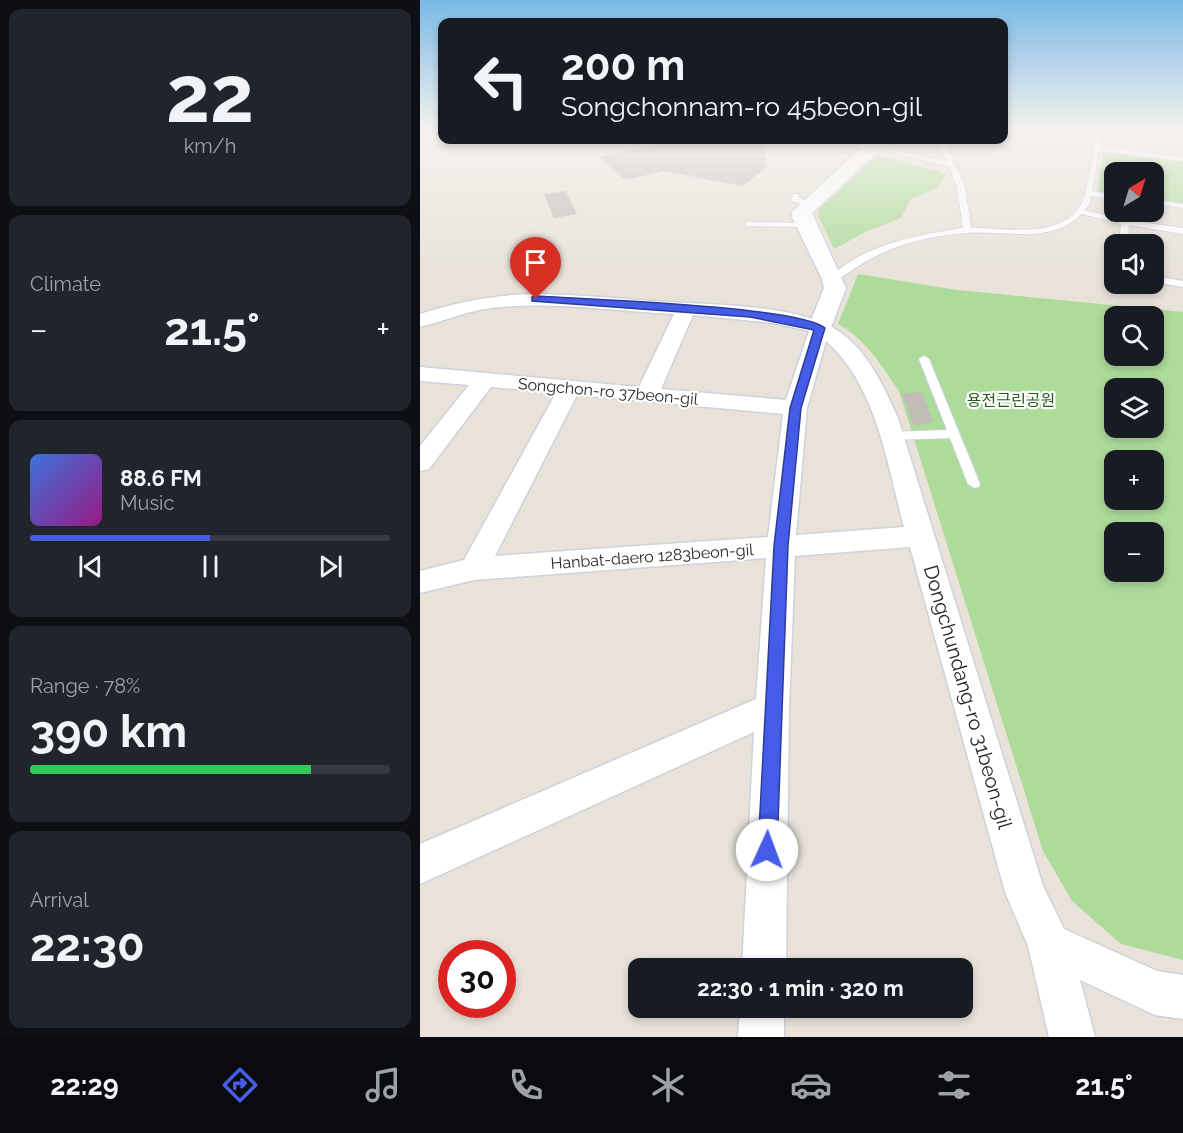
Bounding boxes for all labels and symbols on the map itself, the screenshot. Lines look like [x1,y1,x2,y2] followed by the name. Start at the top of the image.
[1104,162,1164,222] north arrow
[510,237,561,299] pin
[517,374,699,409] street label: Songchon-ro 37beon-gil
[967,391,1055,410] park label: 용전근린공원
[550,540,755,573] street label: Hanbat-daero 1283beon-gil
[919,562,1017,832] street label: Dongchundang-ro 31beon-gil
[735,818,799,882] position arrow
[438,940,516,1018] speed limit sign: 30

